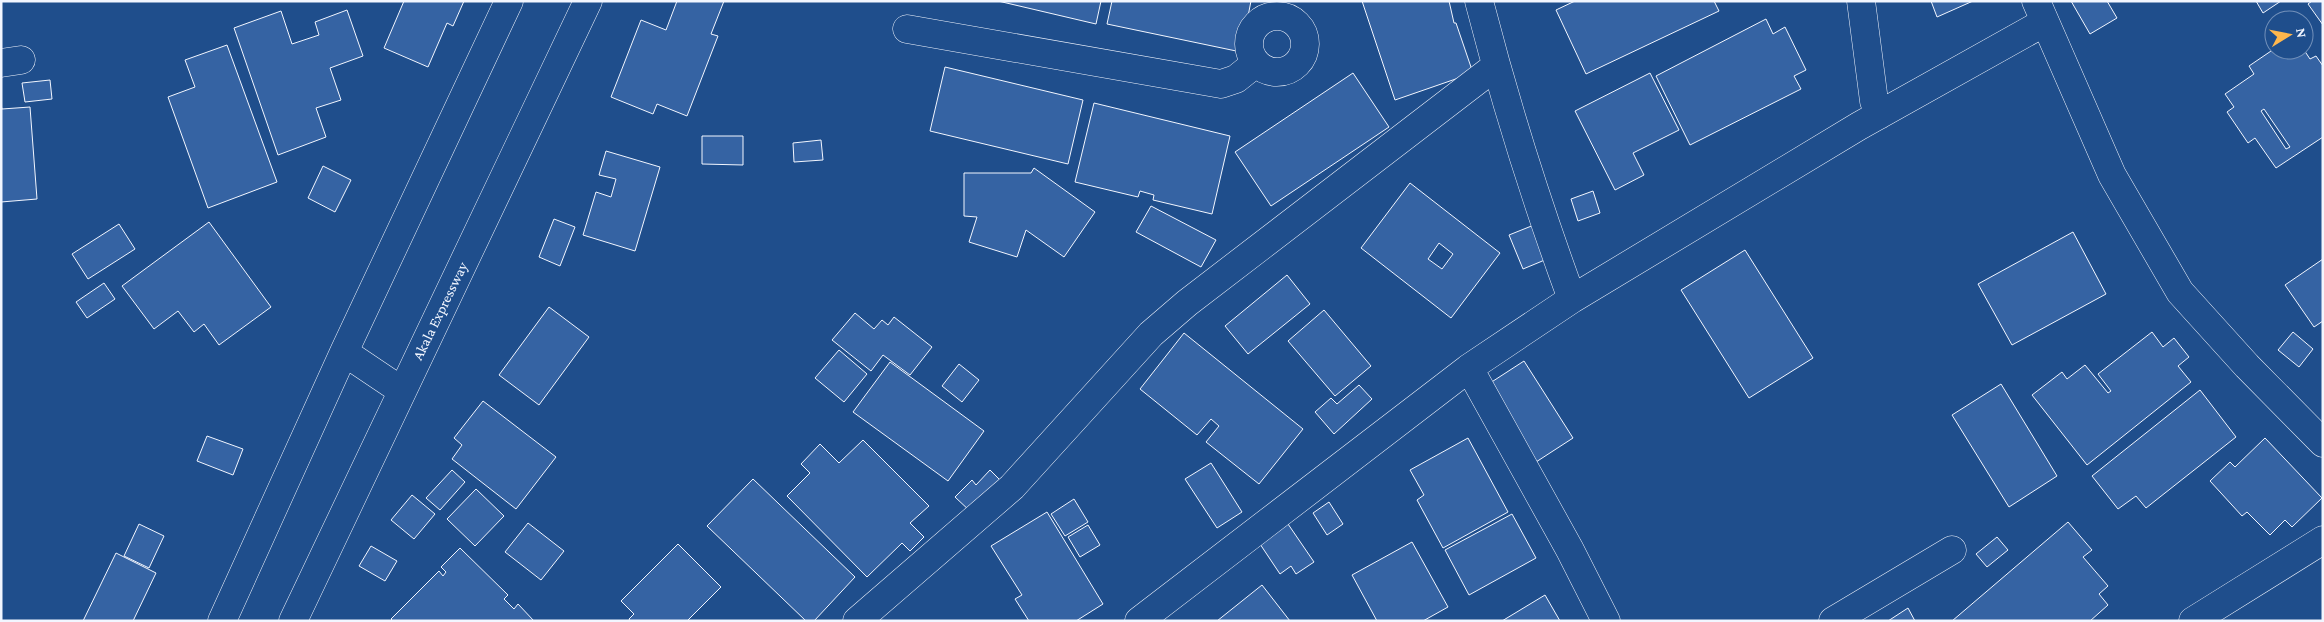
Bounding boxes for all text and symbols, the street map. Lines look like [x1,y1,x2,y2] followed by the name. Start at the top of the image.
[2264,10,2314,60] north arrow
[2293,27,2311,39] text: N
[409,259,472,363] street label: Akala Expressway

